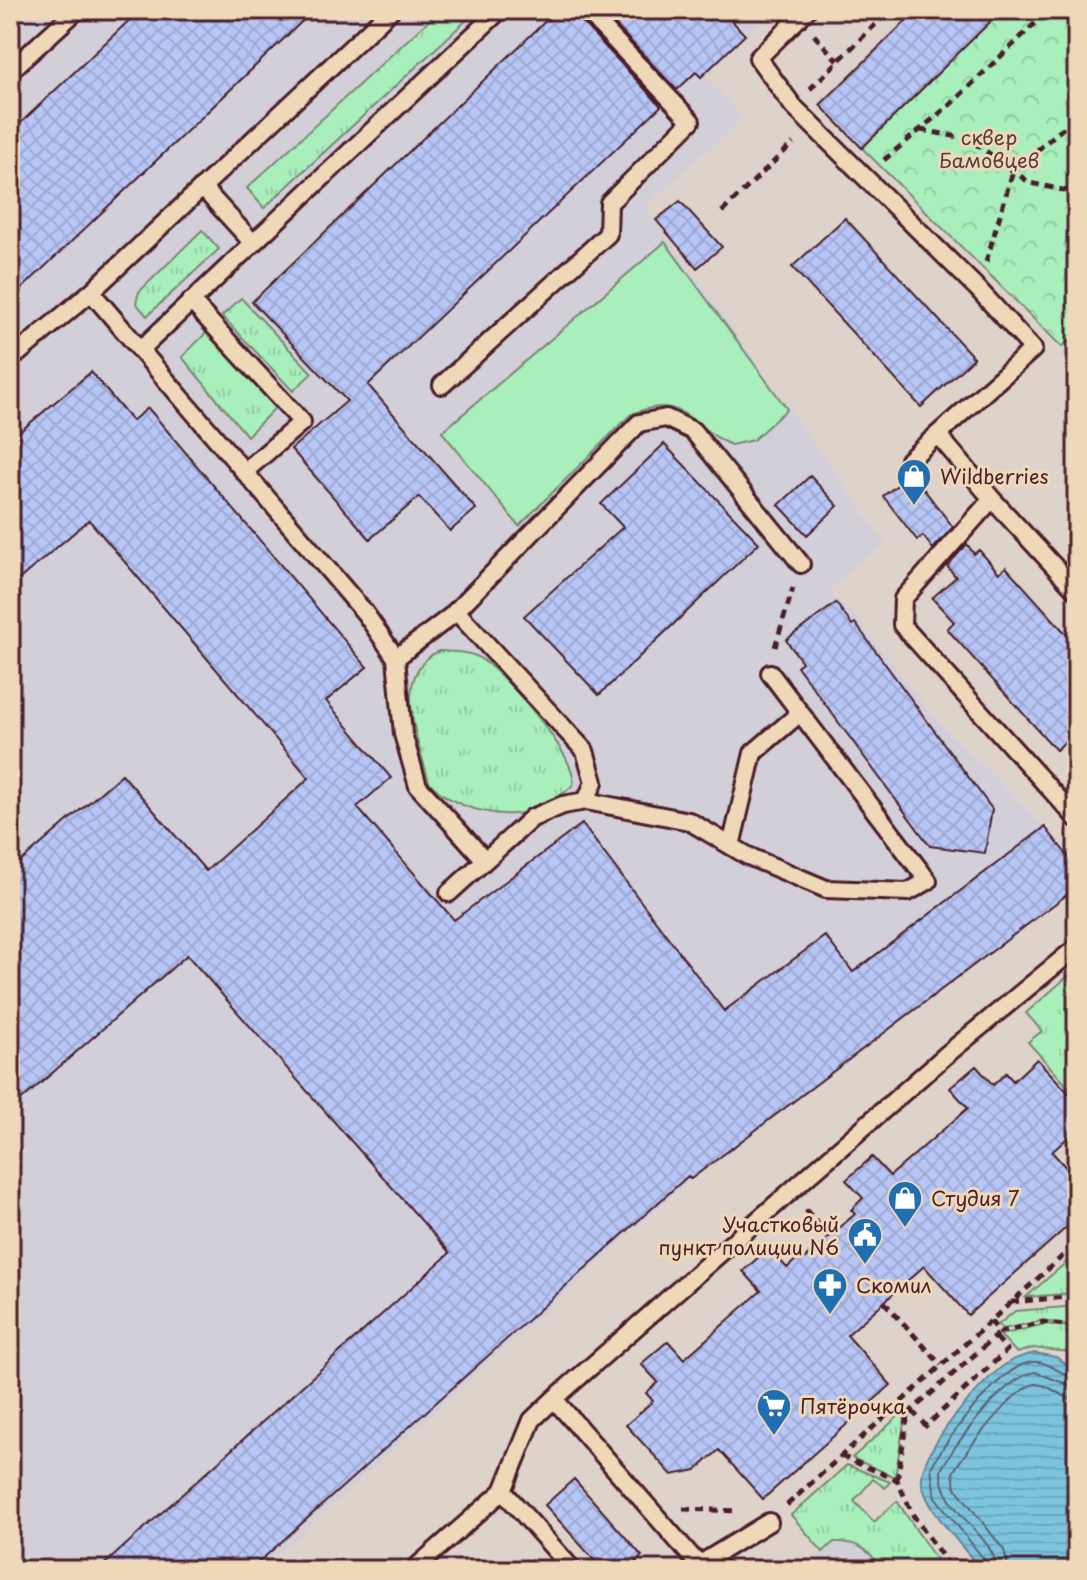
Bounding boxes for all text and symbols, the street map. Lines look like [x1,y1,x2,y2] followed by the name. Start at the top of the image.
[939,122,1039,175] park label: сквер Бамовцев
[895,457,933,507] shop icon: Wildberries
[940,461,1049,491] place label: Wildberries
[886,1179,924,1229] shop icon: Студия 7
[931,1183,1019,1213] place label: Студия 7
[658,1209,839,1262] place label: Участковый пункт полиции N6
[846,1216,884,1266] public building icon: Участковый пункт полиции N6
[811,1266,849,1316] pharmacy icon: Скомил
[856,1270,931,1300] place label: Скомил
[755,1387,793,1437] supermarket icon: Пятёрочка
[800,1391,906,1421] place label: Пятёрочка

